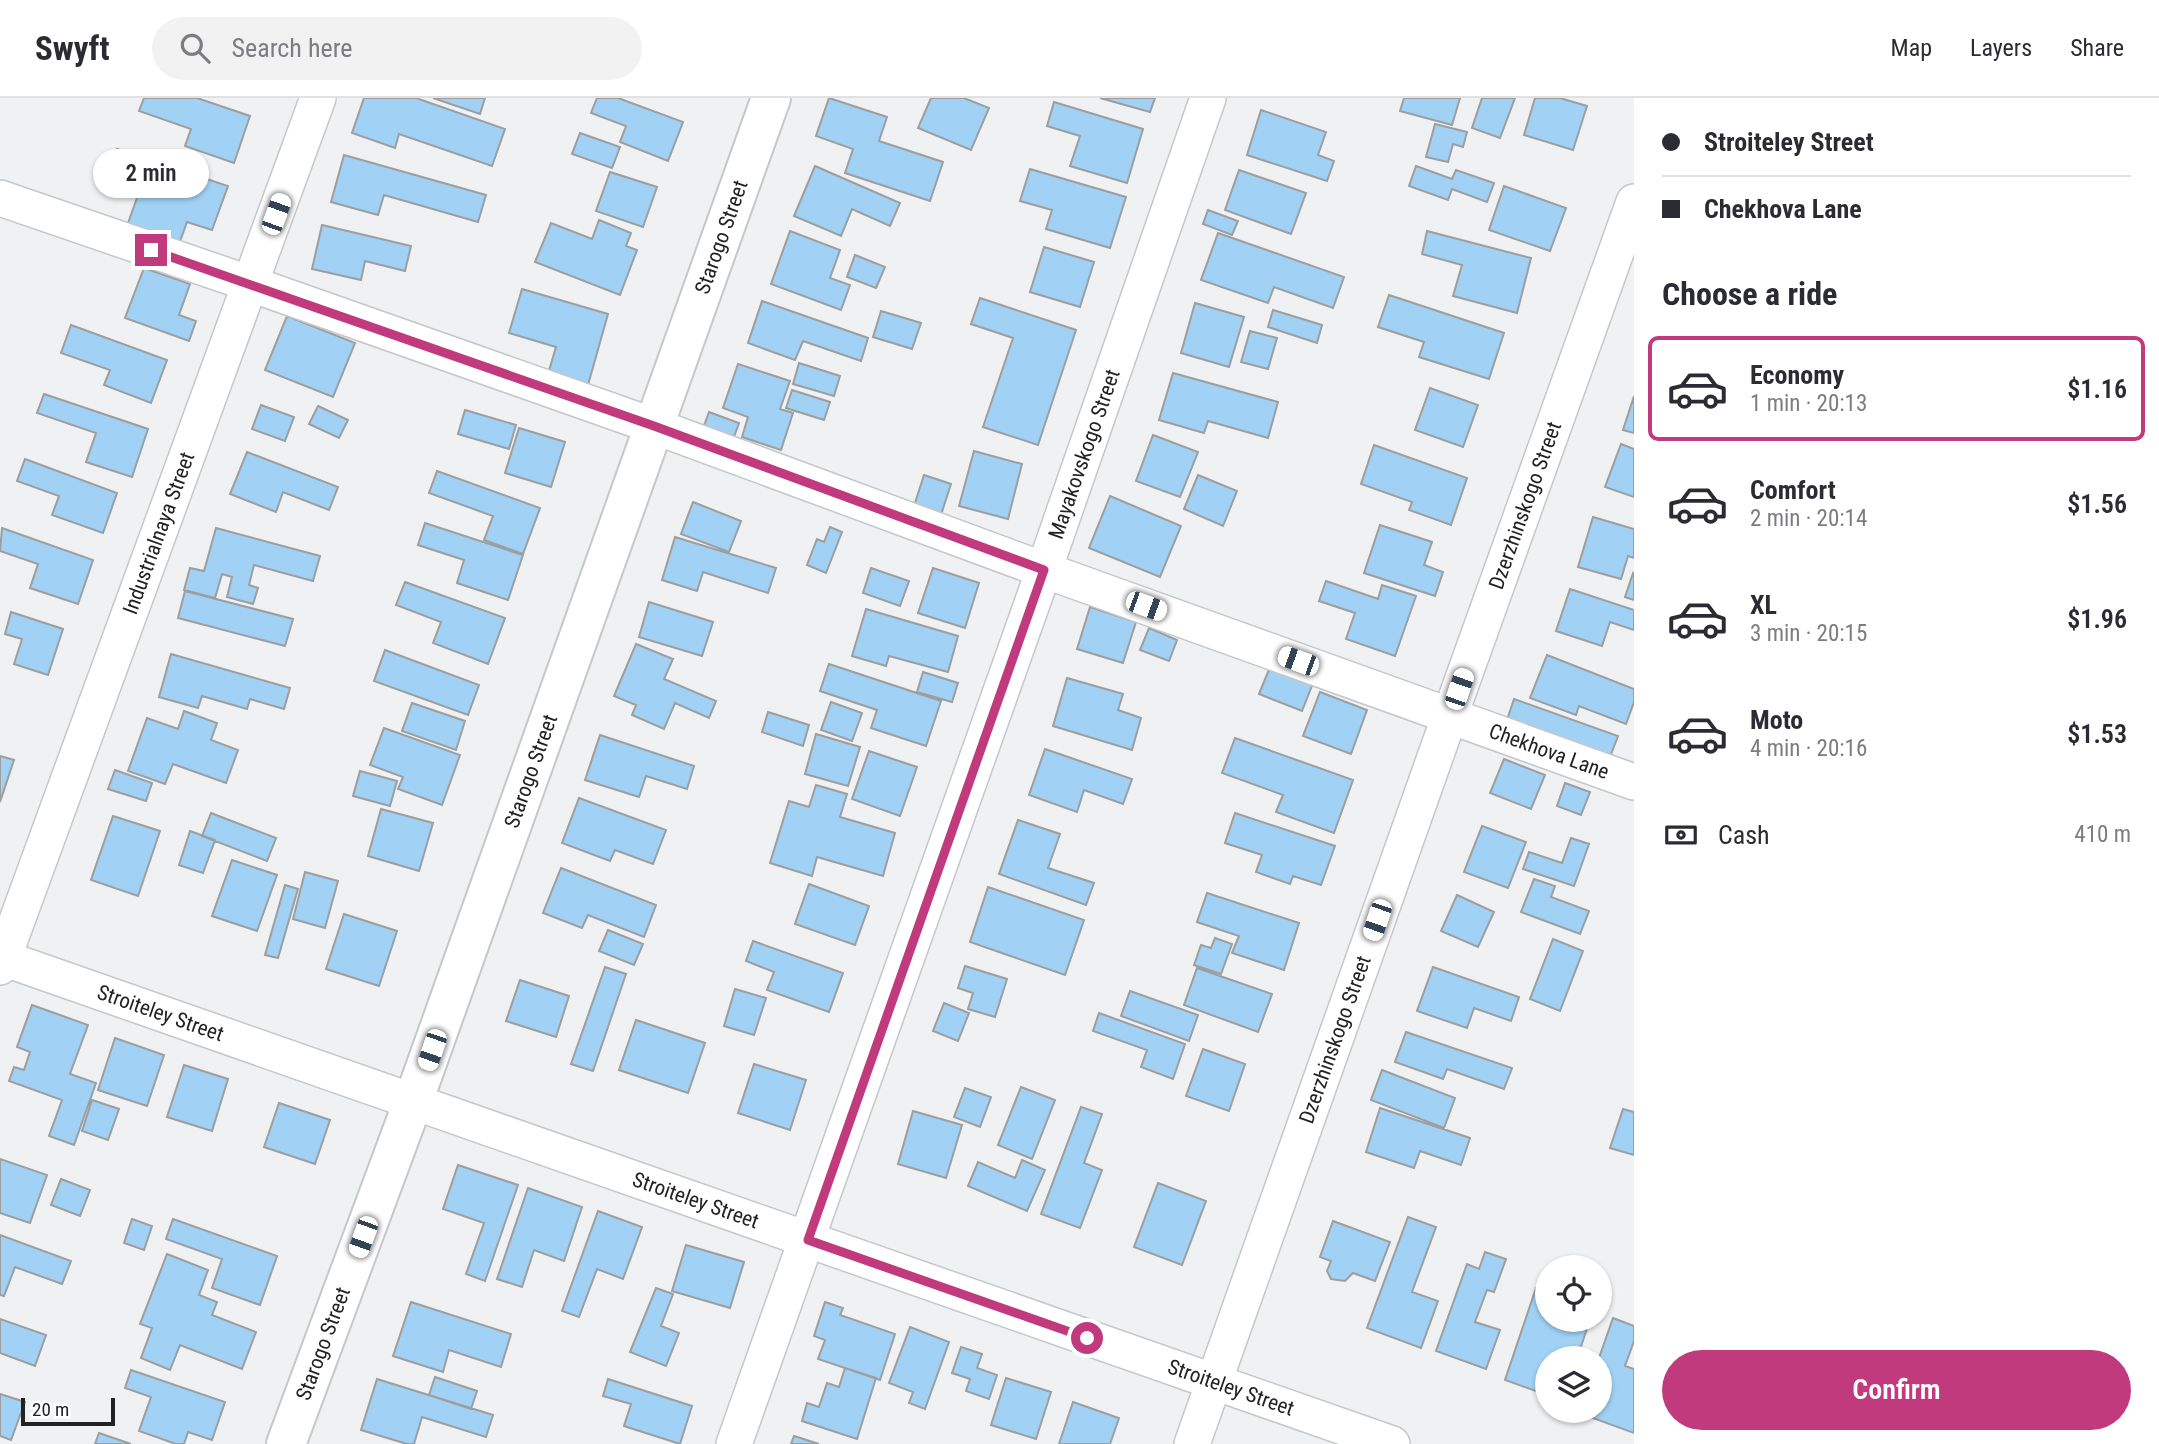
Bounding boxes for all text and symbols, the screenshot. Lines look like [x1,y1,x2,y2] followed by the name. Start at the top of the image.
[152,17,642,80] search box
[35,29,110,68] text: Swyft
[176,29,214,67] icon: search
[232,33,353,63] text: Search here
[1891,34,1932,62] text: Map
[1970,34,2032,62] text: Layers
[2070,34,2124,62] text: Share
[1704,127,1874,157] text: Stroiteley Street
[93,149,209,198] callout: 2 min
[126,160,176,187] text: 2 min
[690,177,753,297] street label: Starogo Street
[259,191,294,237] car
[1704,194,1862,224] text: Chekhova Lane
[135,234,167,266] route end
[1662,275,1837,313] text: Choose a ride
[1666,357,1729,420] icon: car
[1750,360,1844,390] text: Economy
[1044,366,1125,542] street label: Mayakovskogo Street
[2067,374,2127,404] text: $1.16
[1750,390,1867,417] text: 1 min · 20:13
[1484,418,1566,592] street label: Dzerzhinskogo Street
[118,449,199,617] street label: Industrialnaya Street
[1666,472,1729,535] icon: car
[1750,475,1836,505] text: Comfort
[2067,489,2127,519] text: $1.56
[1750,505,1867,532] text: 2 min · 20:14
[1666,587,1729,650] icon: car
[1123,589,1170,623] car
[1750,590,1777,620] text: XL
[2067,604,2127,634] text: $1.96
[1750,620,1867,647] text: 3 min · 20:15
[1275,644,1322,678] car
[1443,666,1476,712] car
[1666,702,1729,765] icon: car
[1750,705,1803,735] text: Moto
[500,711,562,831] street label: Starogo Street
[1486,719,1612,784] street label: Chekhova Lane
[2067,719,2127,749] text: $1.53
[1750,735,1867,762] text: 4 min · 20:16
[1662,816,1700,854] icon: cash
[1718,820,1770,850] text: Cash
[2074,821,2131,848] text: 410 m
[1361,897,1394,943] car
[1294,953,1376,1127] street label: Dzerzhinskogo Street
[94,980,227,1046] street label: Stroiteley Street
[416,1027,449,1073] car
[629,1167,762,1234] street label: Stroiteley Street
[346,1214,381,1260] car
[1535,1255,1612,1423] map controls
[1535,1255,1612,1332] button: locate
[291,1284,355,1404] street label: Starogo Street
[1071,1322,1103,1354] route start
[1535,1346,1612,1423] button: layers
[1662,1350,2131,1430] button: Confirm
[1165,1354,1297,1421] street label: Stroiteley Street
[21,1395,116,1427] scale bar
[32,1398,69,1421] text: 20 m

